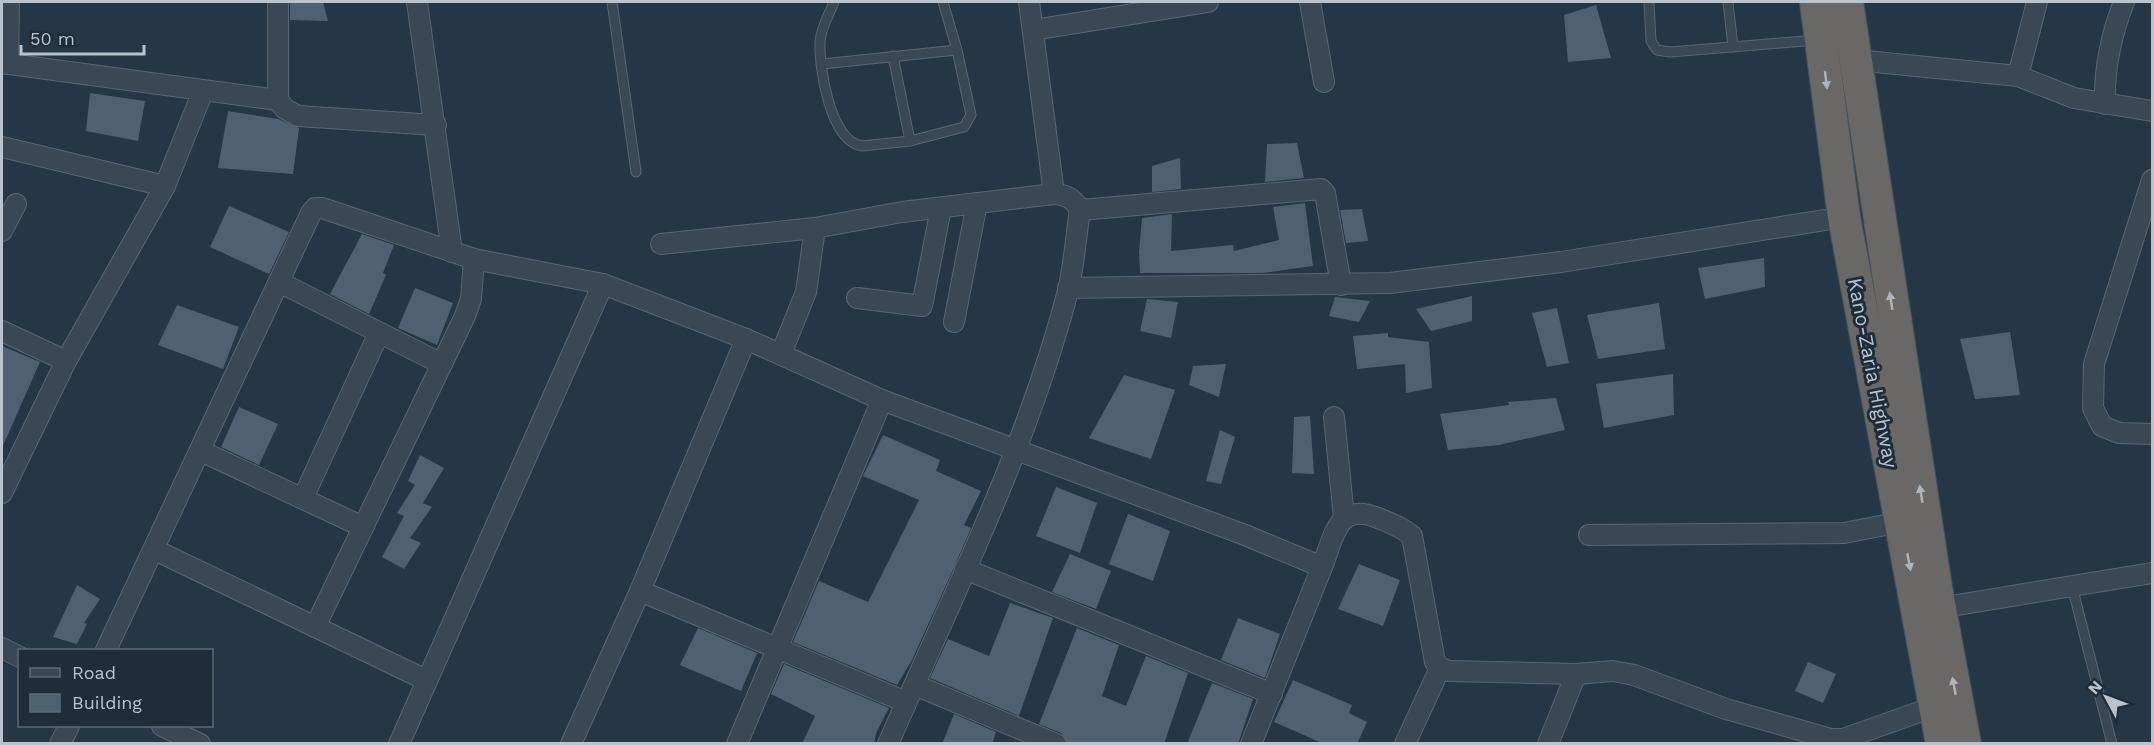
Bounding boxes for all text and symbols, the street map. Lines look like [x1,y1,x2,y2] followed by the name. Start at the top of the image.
[21,18,144,56] scale bar
[30,28,75,49] text: 50 m
[1821,71,1830,90] one-way arrow
[1843,276,1903,471] street label: Kano-Zaria Highway
[1886,292,1895,311] one-way arrow
[1916,484,1925,503] one-way arrow
[1904,553,1913,572] one-way arrow
[18,649,213,727] legend
[72,662,116,683] text: Road
[2076,667,2136,727] north arrow
[1949,676,1958,695] one-way arrow
[2084,677,2106,698] text: N
[72,692,142,713] text: Building

